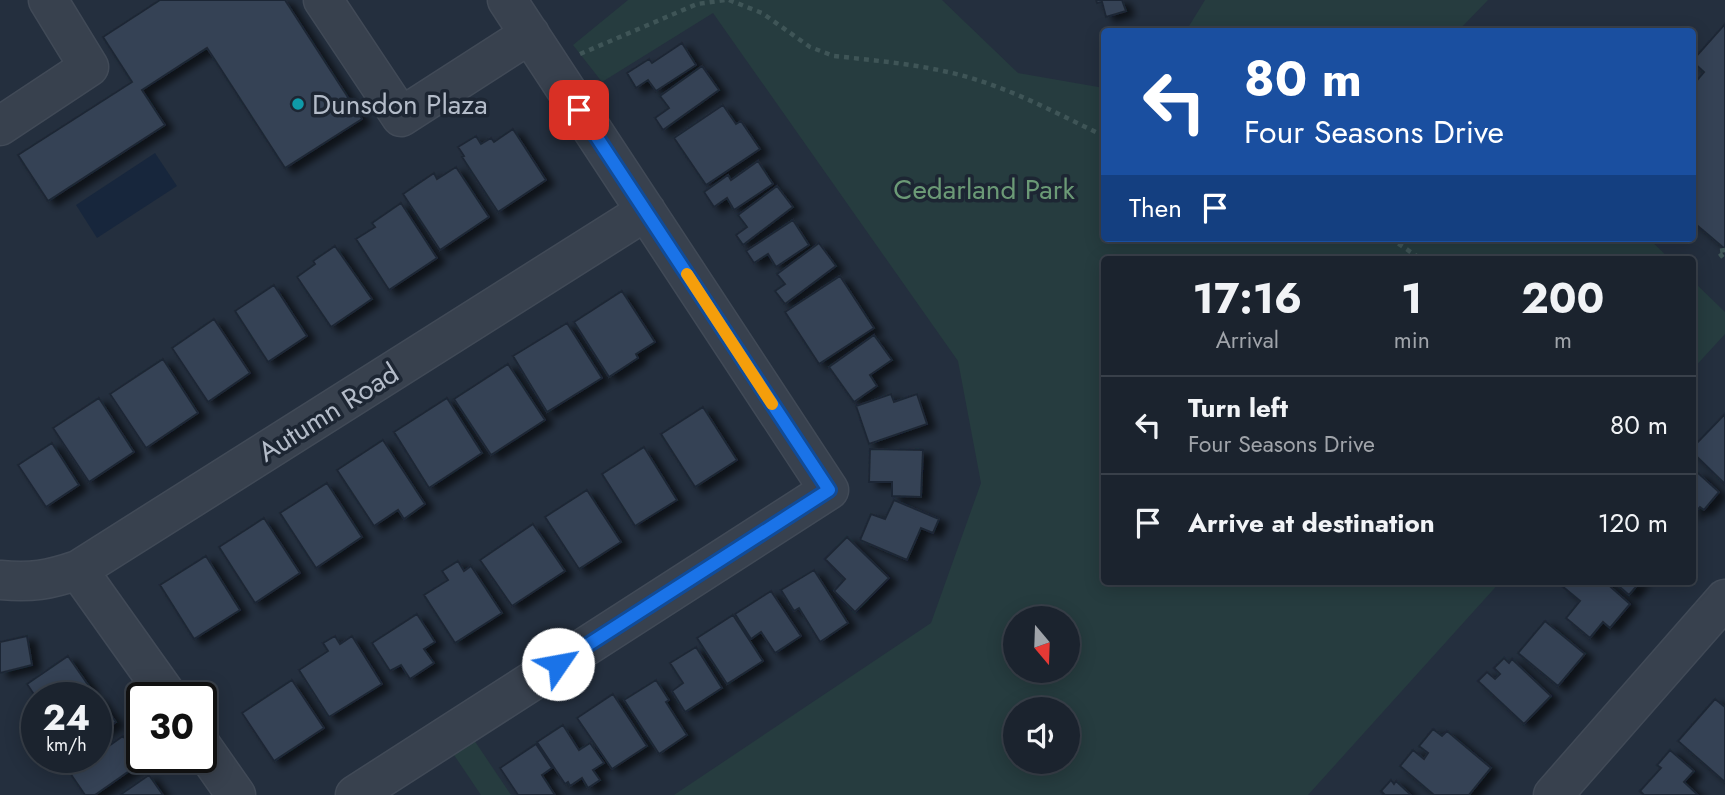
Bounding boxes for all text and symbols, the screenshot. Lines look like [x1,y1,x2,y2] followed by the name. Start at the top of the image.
[1244,44,1362,114] text: 80 m
[1129,56,1220,147] icon: left
[549,80,609,140] pin
[312,84,488,125] place label: Dunsdon Plaza
[560,91,598,129] icon: arrive
[290,96,306,112] marker: Dunsdon Plaza
[1244,109,1504,155] text: Four Seasons Drive
[893,169,1075,210] park label: Cedarland Park
[1129,189,1182,227] text: Then
[1196,189,1234,227] icon: arrive
[1193,268,1302,329] text: 17:16
[1401,268,1422,329] text: 1
[1521,268,1604,329] text: 200
[1216,323,1279,357] text: Arrival
[1394,323,1430,357] text: min
[1554,323,1572,357] text: m
[250,353,407,472] street label: Autumn Road
[1188,389,1288,427] text: Turn left
[1129,406,1167,444] icon: left
[1610,406,1668,444] text: 80 m
[1188,427,1375,461] text: Four Seasons Drive
[1129,504,1167,542] icon: arrive
[1188,504,1435,542] text: Arrive at destination
[1598,504,1668,542] text: 120 m
[1003,606,1080,682] north arrow
[1003,606,1080,774] map controls
[521,627,595,701] position arrow
[126,682,217,773] speed limit sign: 30
[43,693,90,743] text: 24
[1003,697,1080,774] button: sound
[46,732,87,758] text: km/h

